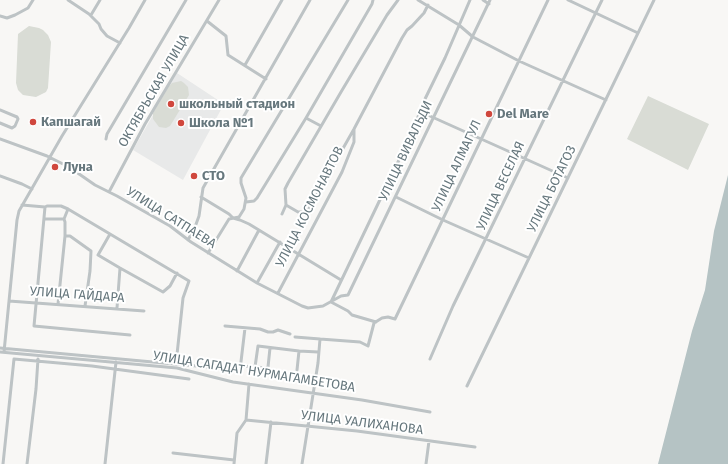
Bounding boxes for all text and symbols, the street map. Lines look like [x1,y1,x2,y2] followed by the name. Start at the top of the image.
[115,32,193,150] street label: ОКТЯБРЬСКАЯ УЛИЦА
[179,96,295,112] place label: школьный стадион
[376,98,436,204] street label: УЛИЦА ВИВАЛЬДИ
[166,99,176,109] marker: школьный стадион
[497,106,549,122] place label: Del Mare
[484,109,494,119] marker: Del Mare
[41,114,101,130] place label: Капшагай
[189,115,254,131] place label: Школа №1
[28,117,38,127] marker: Капшагай
[176,118,186,128] marker: Школа №1
[429,118,485,214] street label: УЛИЦА АЛМАГУЛ
[474,139,528,233] street label: УЛИЦА ВЕСЕЛАЯ
[524,143,580,235] street label: УЛИЦА БОТАГОЗ
[273,144,347,270] street label: УЛИЦА КОСМОНАВТОВ
[63,159,93,175] place label: Луна
[50,162,60,172] marker: Луна
[202,168,225,184] place label: СТО
[189,171,199,181] marker: СТО
[123,184,219,252] street label: УЛИЦА САТПАЕВА
[29,284,125,306] street label: УЛИЦА ГАЙДАРА
[152,348,356,396] street label: УЛИЦА САГАДАТ НУРМАГАМБЕТОВА
[300,408,424,438] street label: УЛИЦА УАЛИХАНОВА

